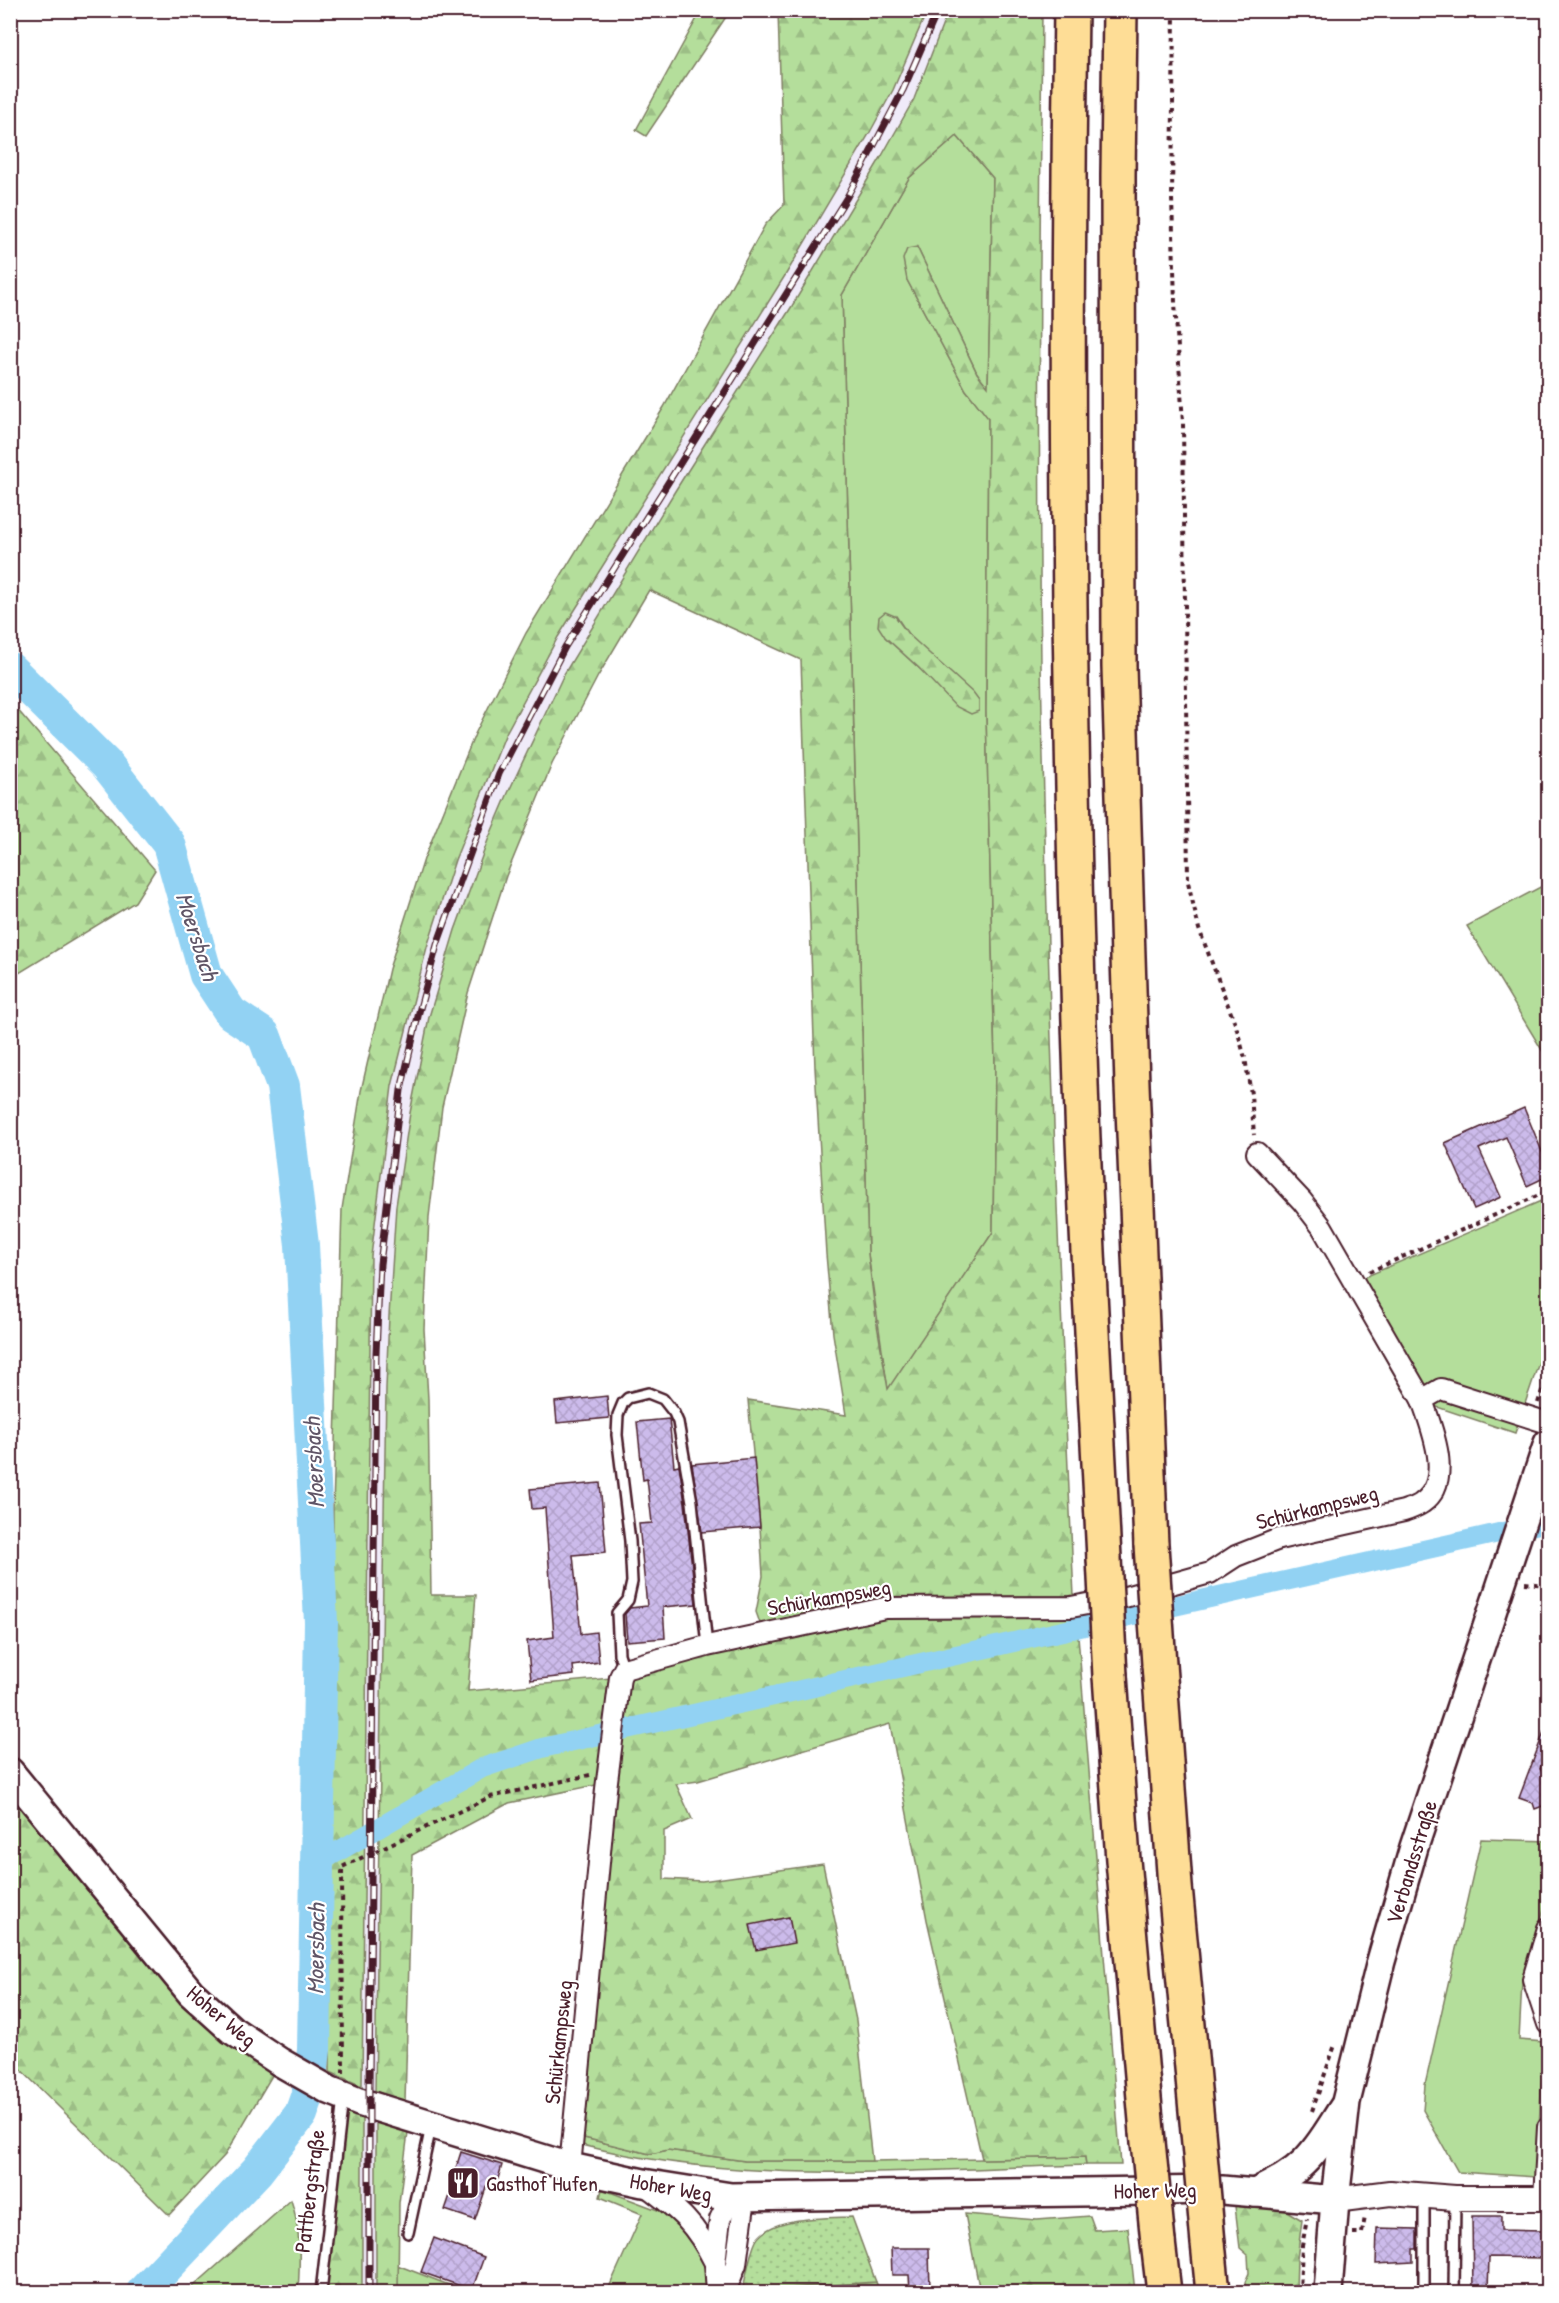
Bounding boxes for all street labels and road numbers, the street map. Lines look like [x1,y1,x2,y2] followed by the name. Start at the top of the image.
[1253,1477,1381,1537] street label: Schürkampsweg
[765,1571,893,1623] street label: Schürkampsweg
[1378,1796,1444,1927] street label: Verbandsstraße
[181,1978,263,2054] street label: Hoher Weg
[537,1979,579,2105] street label: Schürkampsweg
[287,2127,331,2254] street label: Pattbergstraße
[628,2165,714,2209] street label: Hoher Weg
[1113,2174,1197,2206] street label: Hoher Weg

